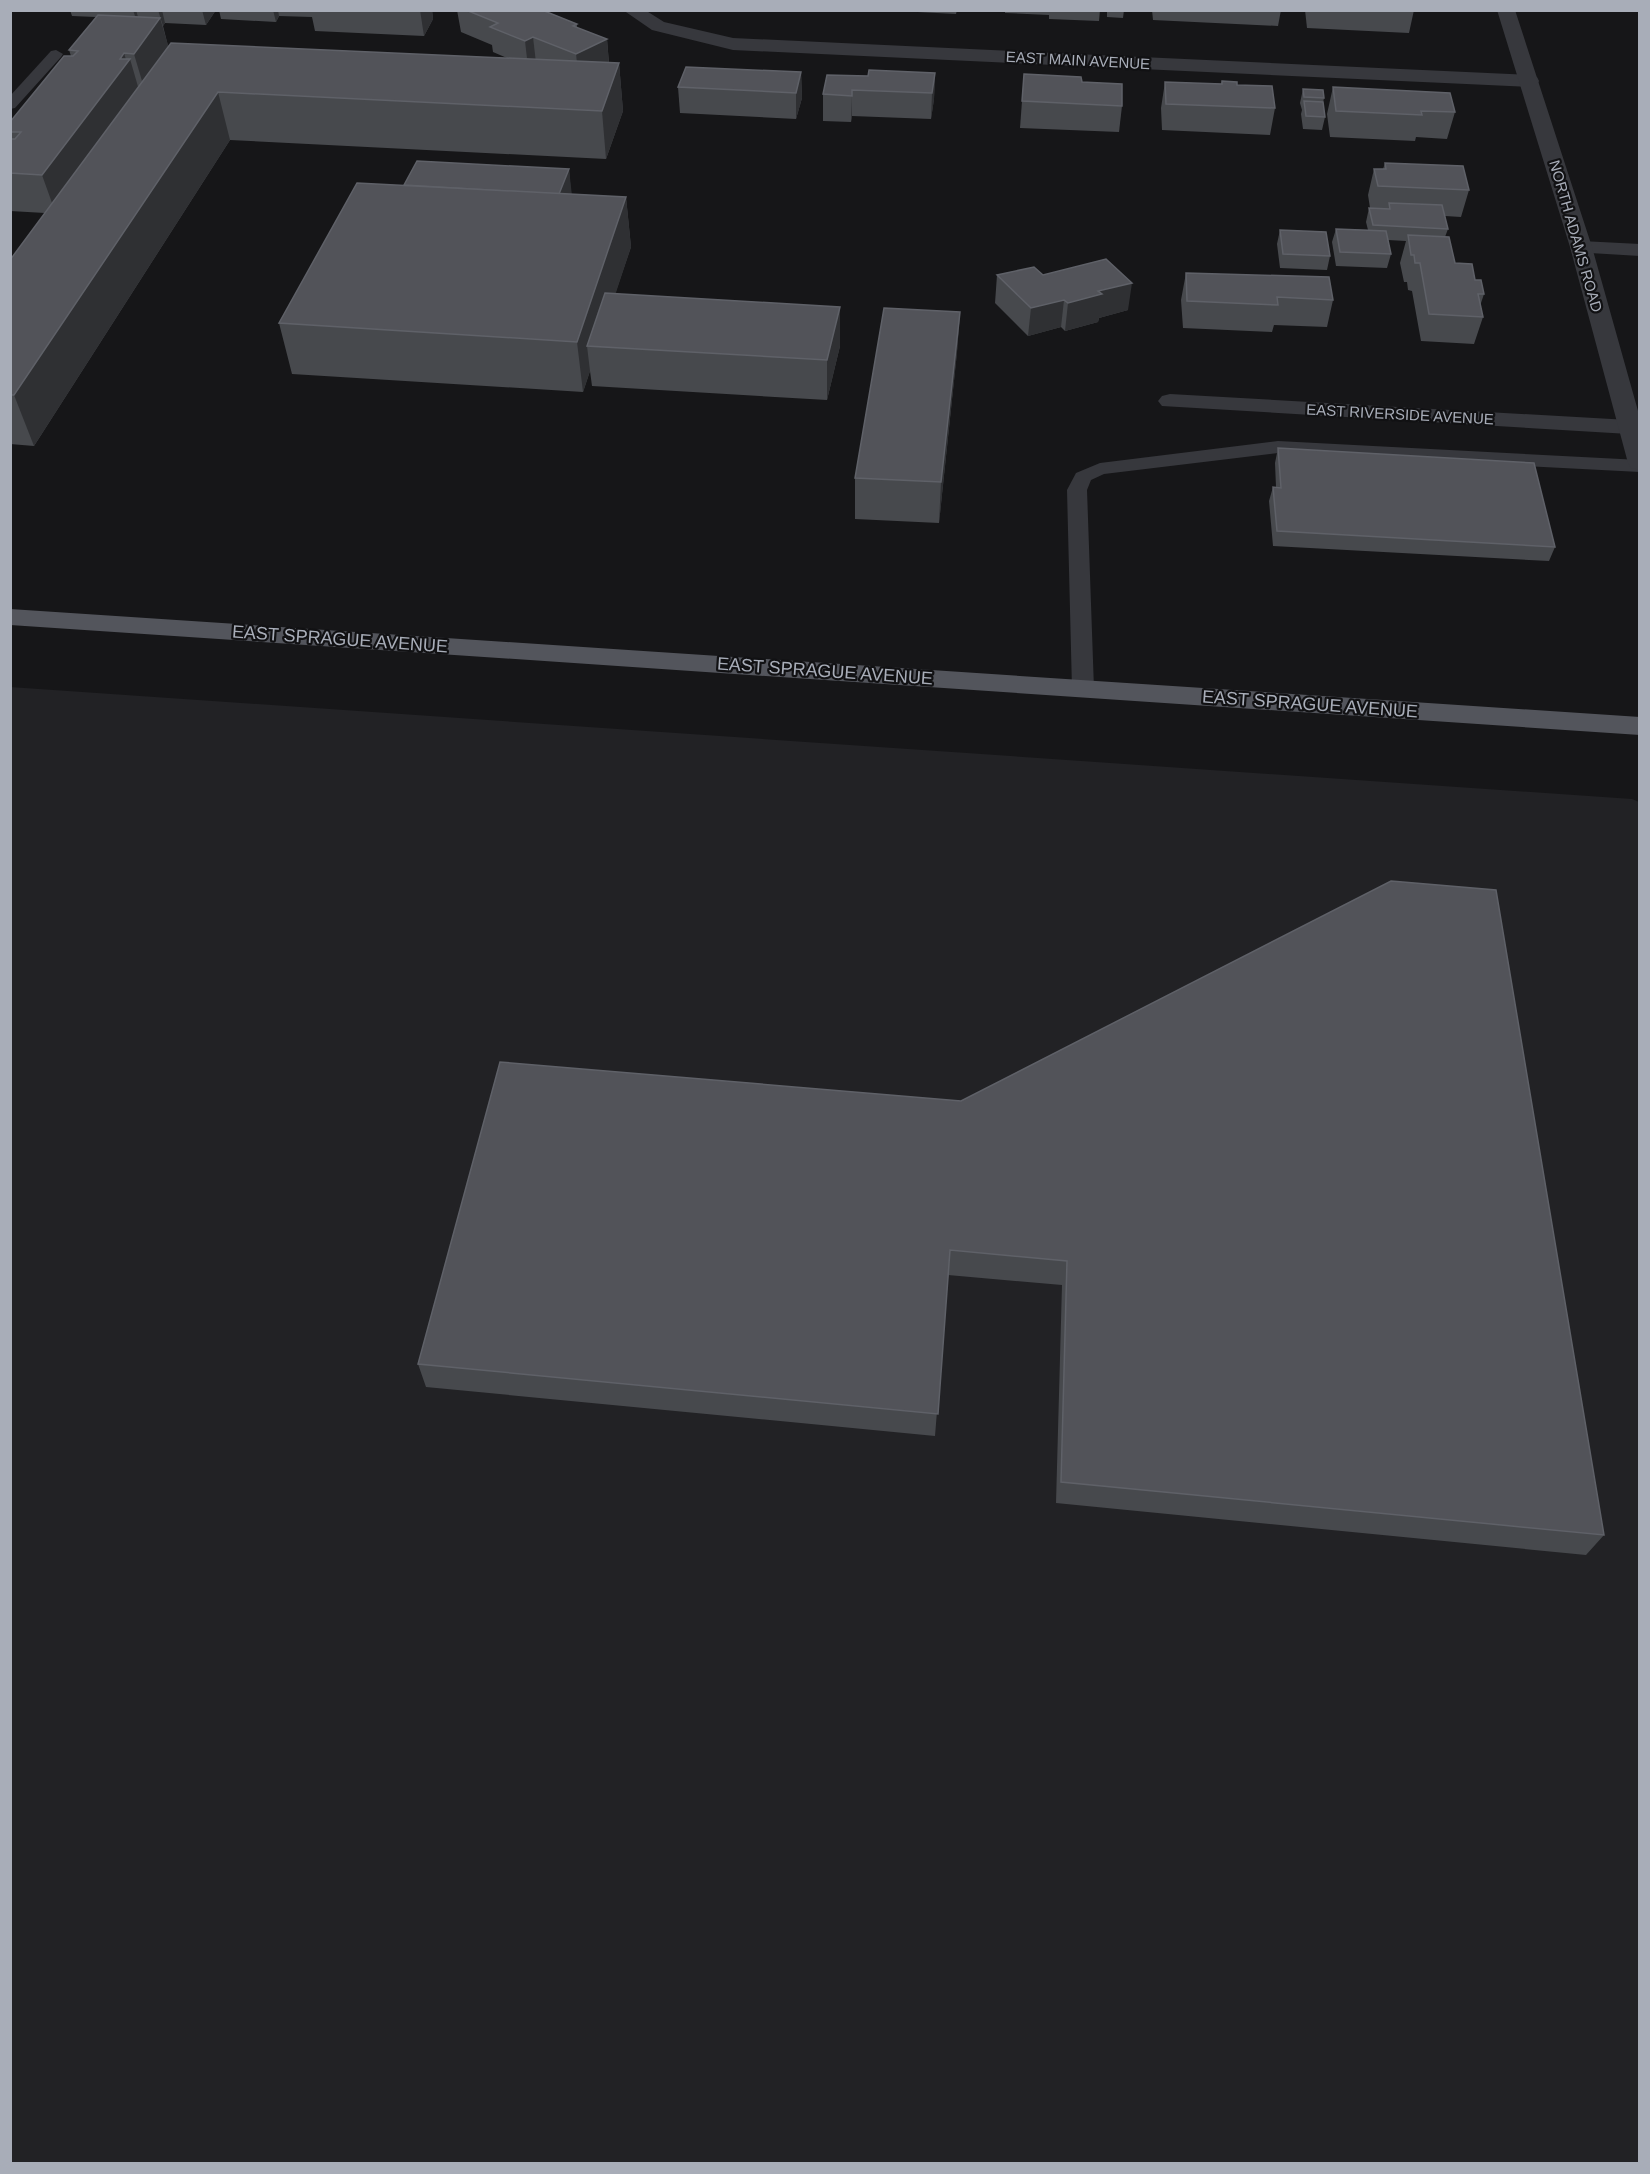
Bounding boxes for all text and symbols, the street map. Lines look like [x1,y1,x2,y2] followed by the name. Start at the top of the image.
[1005,48,1151,72] street label: EAST MAIN AVENUE
[1546,158,1606,314] street label: NORTH ADAMS ROAD
[1306,401,1494,427] street label: EAST RIVERSIDE AVENUE
[231,621,449,657] street label: EAST SPRAGUE AVENUE
[716,653,934,689] street label: EAST SPRAGUE AVENUE
[1201,686,1419,722] street label: EAST SPRAGUE AVENUE

